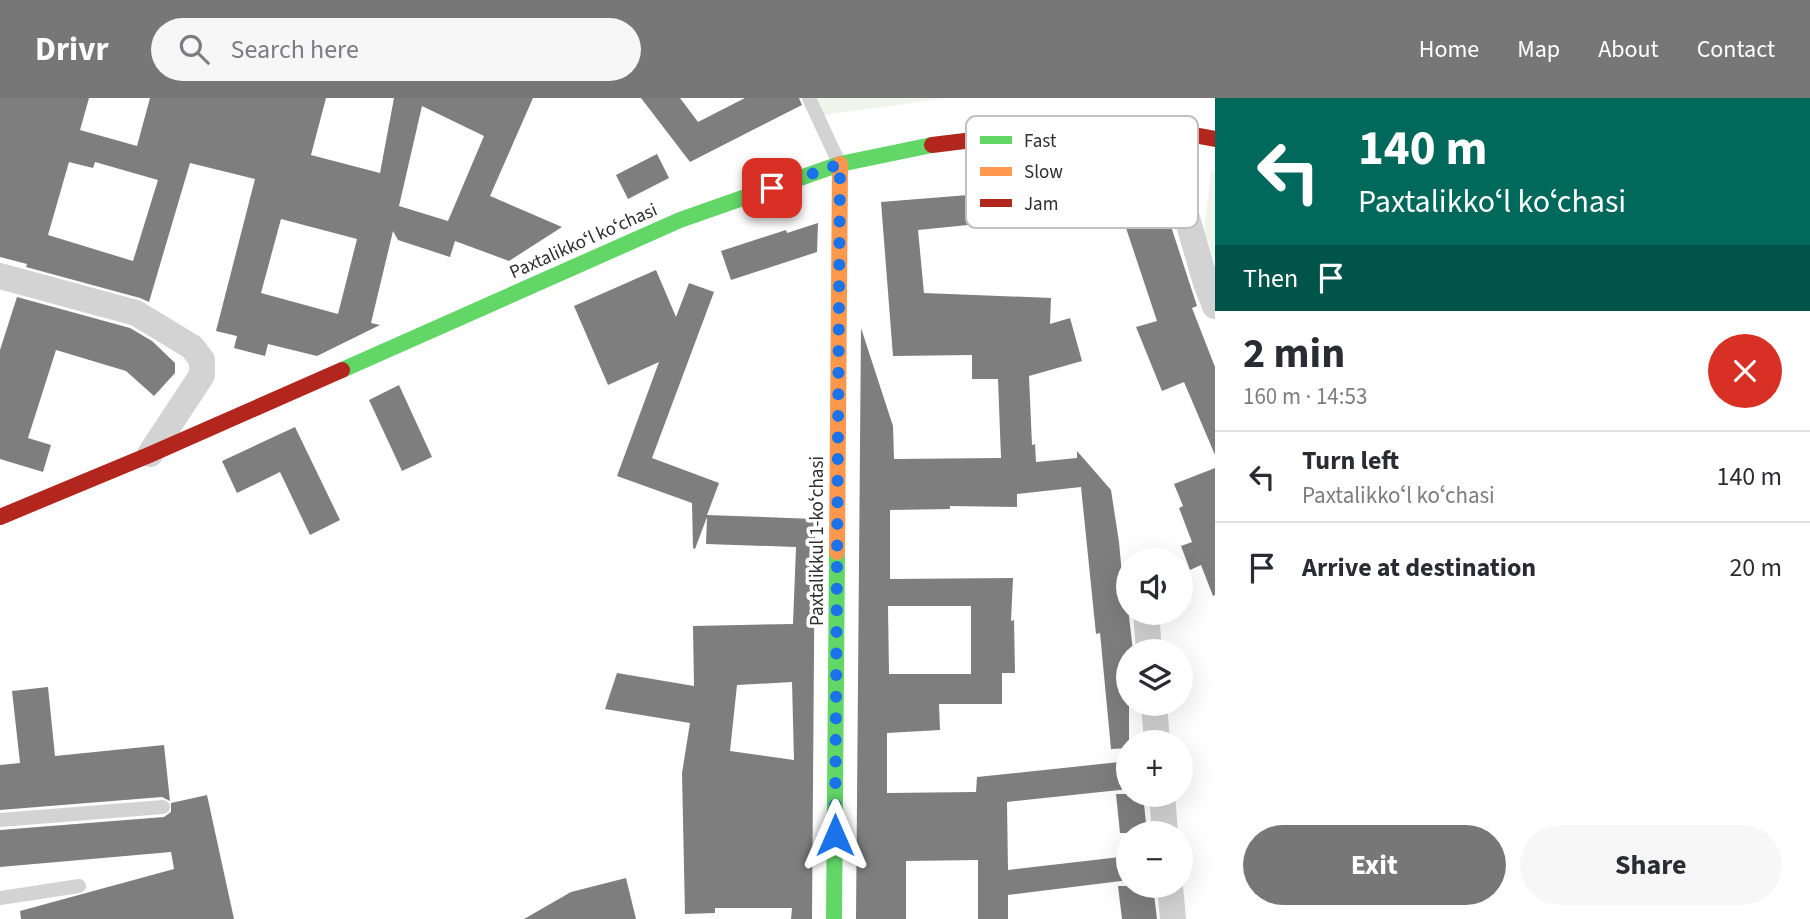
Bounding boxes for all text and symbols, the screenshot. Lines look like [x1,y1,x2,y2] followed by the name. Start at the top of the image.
[151,18,641,81] search box
[35,26,109,73] text: Drivr
[175,30,213,68] icon: search
[231,31,359,68] text: Search here
[1419,32,1479,67] text: Home
[1517,32,1560,67] text: Map
[1598,32,1659,67] text: About
[1697,32,1775,67] text: Contact
[1358,114,1487,184] text: 140 m
[966,116,1198,228] legend
[1243,126,1334,217] icon: left
[1024,128,1057,155] text: Fast
[742,158,802,218] pin
[1024,159,1063,186] text: Slow
[753,169,791,207] icon: arrive
[1358,179,1626,225] text: Paxtalikkoʻl koʻchasi
[1024,191,1058,218] text: Jam
[505,197,662,286] street label: Paxtalikkoʻl koʻchasi
[1312,259,1350,297] icon: arrive
[1243,260,1298,297] text: Then
[1243,324,1345,384] text: 2 min
[1708,334,1782,408] button: close
[1243,380,1367,413] text: 160 m · 14:53
[1302,442,1399,479] text: Turn left
[804,456,831,626] street label: Paxtalikkul 1-koʻchasi
[1243,458,1281,496] icon: left
[1716,458,1782,495] text: 140 m
[1302,479,1495,512] text: Paxtalikkoʻl koʻchasi
[1116,548,1193,898] map controls
[1116,548,1193,625] button: sound
[1243,549,1281,587] icon: arrive
[1302,549,1536,586] text: Arrive at destination
[1729,549,1782,586] text: 20 m
[1116,639,1193,716] button: layers
[1116,730,1193,807] button: +
[798,798,872,872] position arrow
[1116,821,1193,898] button: −
[1243,825,1506,905] button: Exit
[1520,825,1782,905] button: Share

